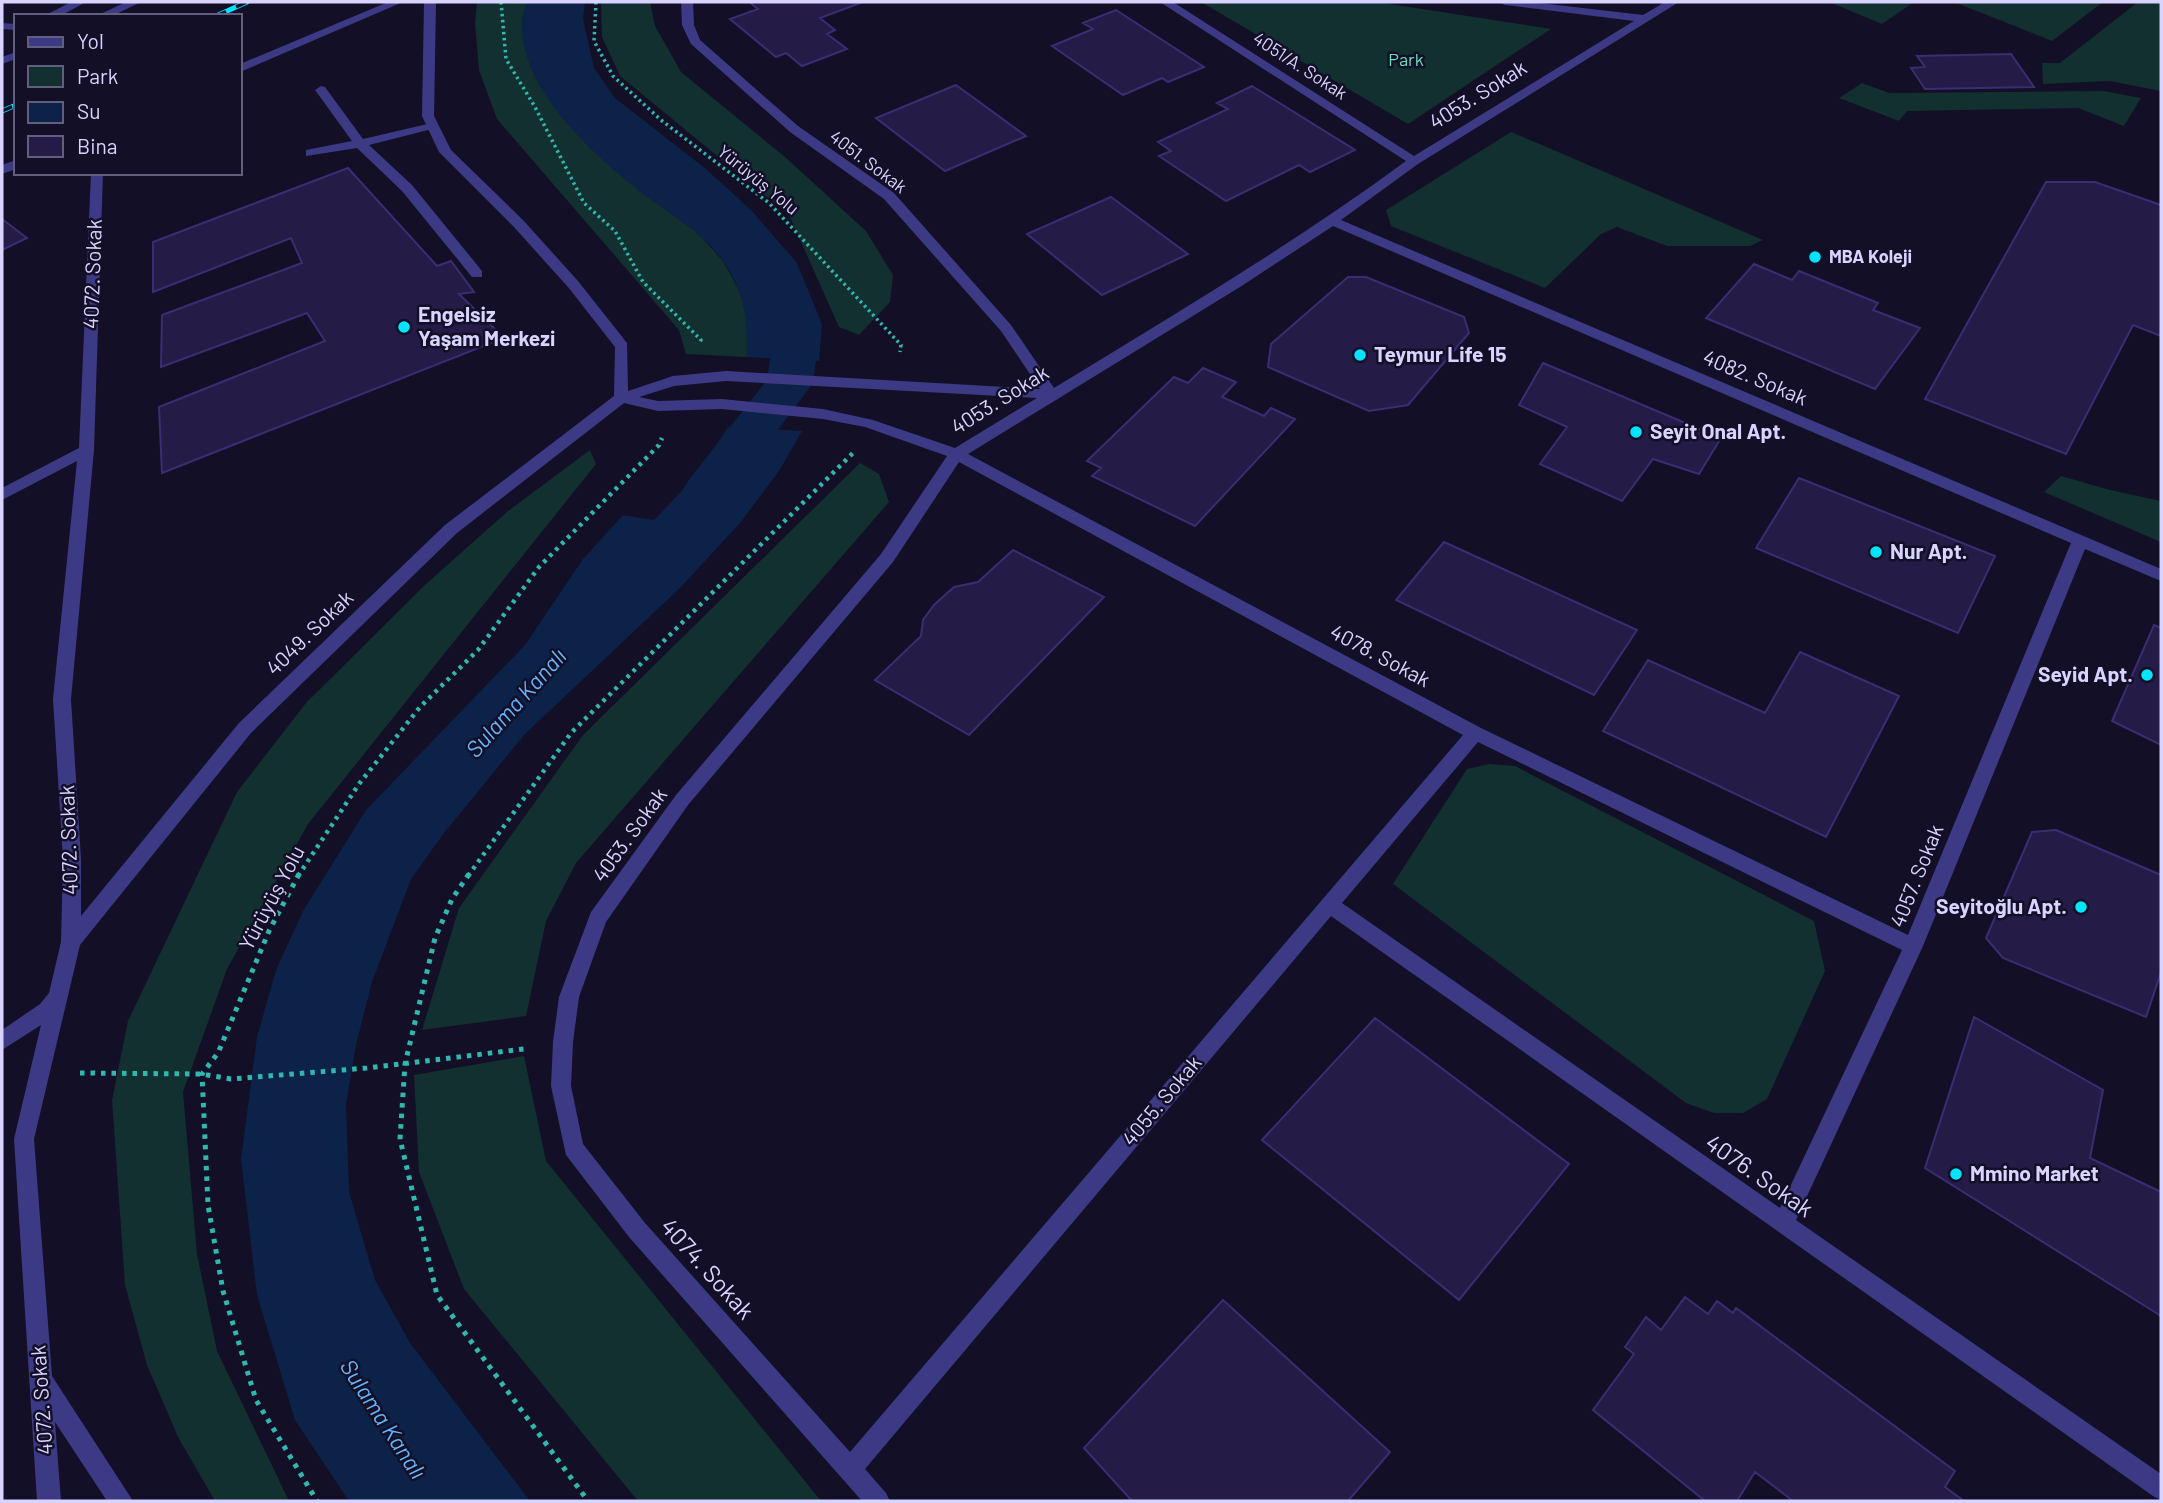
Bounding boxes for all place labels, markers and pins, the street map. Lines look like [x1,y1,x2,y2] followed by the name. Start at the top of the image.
[1829,245,1912,267] place label: MBA Koleji
[1807,249,1823,265] marker: MBA Koleji
[418,301,555,350] place label: Engelsiz Yaşam Merkezi
[396,319,412,335] marker: Engelsiz Yaşam Merkezi
[1374,341,1506,366] place label: Teymur Life 15
[1352,347,1368,363] marker: Teymur Life 15
[1650,418,1786,443] place label: Seyit Onal Apt.
[1628,424,1644,440] marker: Seyit Onal Apt.
[1890,538,1967,563] place label: Nur Apt.
[1868,544,1884,560] marker: Nur Apt.
[2038,661,2133,686] place label: Seyid Apt.
[2139,667,2155,683] marker: Seyid Apt.
[1936,893,2067,918] place label: Seyitoğlu Apt.
[2073,899,2089,915] marker: Seyitoğlu Apt.
[1970,1160,2099,1185] place label: Mmino Market
[1948,1166,1964,1182] marker: Mmino Market

